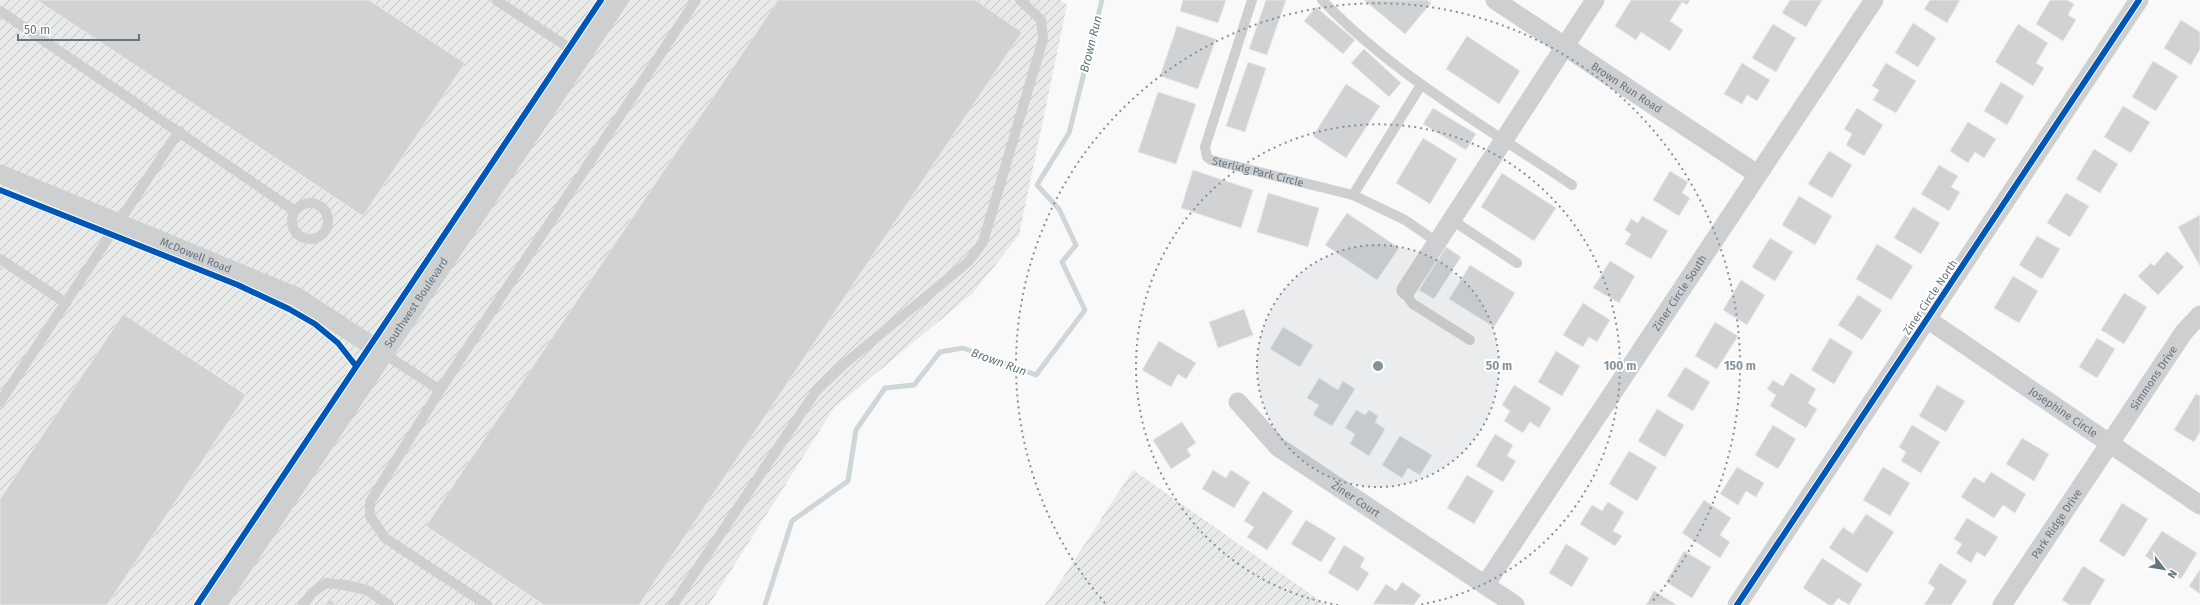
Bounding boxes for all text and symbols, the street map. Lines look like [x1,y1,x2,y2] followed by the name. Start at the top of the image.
[1077,14,1105,74] water label: Brown Run
[18,16,139,42] scale bar
[24,23,50,37] text: 50 m
[1589,60,1664,116] street label: Brown Run Road
[1211,155,1305,190] street label: Sterling Park Circle
[158,235,233,276] street label: McDowell Road
[1650,253,1710,333] street label: Ziner Circle South
[382,255,451,351] street label: Southwest Boulevard
[1901,257,1960,337] street label: Ziner Circle North
[2128,343,2180,413] street label: Simmons Drive
[969,345,1029,379] water label: Brown Run
[1371,359,1385,373] centre of rings
[1486,359,1512,373] text: 50 m
[1604,359,1636,373] text: 100 m
[1724,359,1756,373] text: 150 m
[2026,384,2100,440] street label: Josephine Circle
[1329,479,1382,520] street label: Ziner Court
[2029,486,2085,561] street label: Park Ridge Drive
[2144,549,2184,589] north arrow
[2165,567,2180,580] text: N

